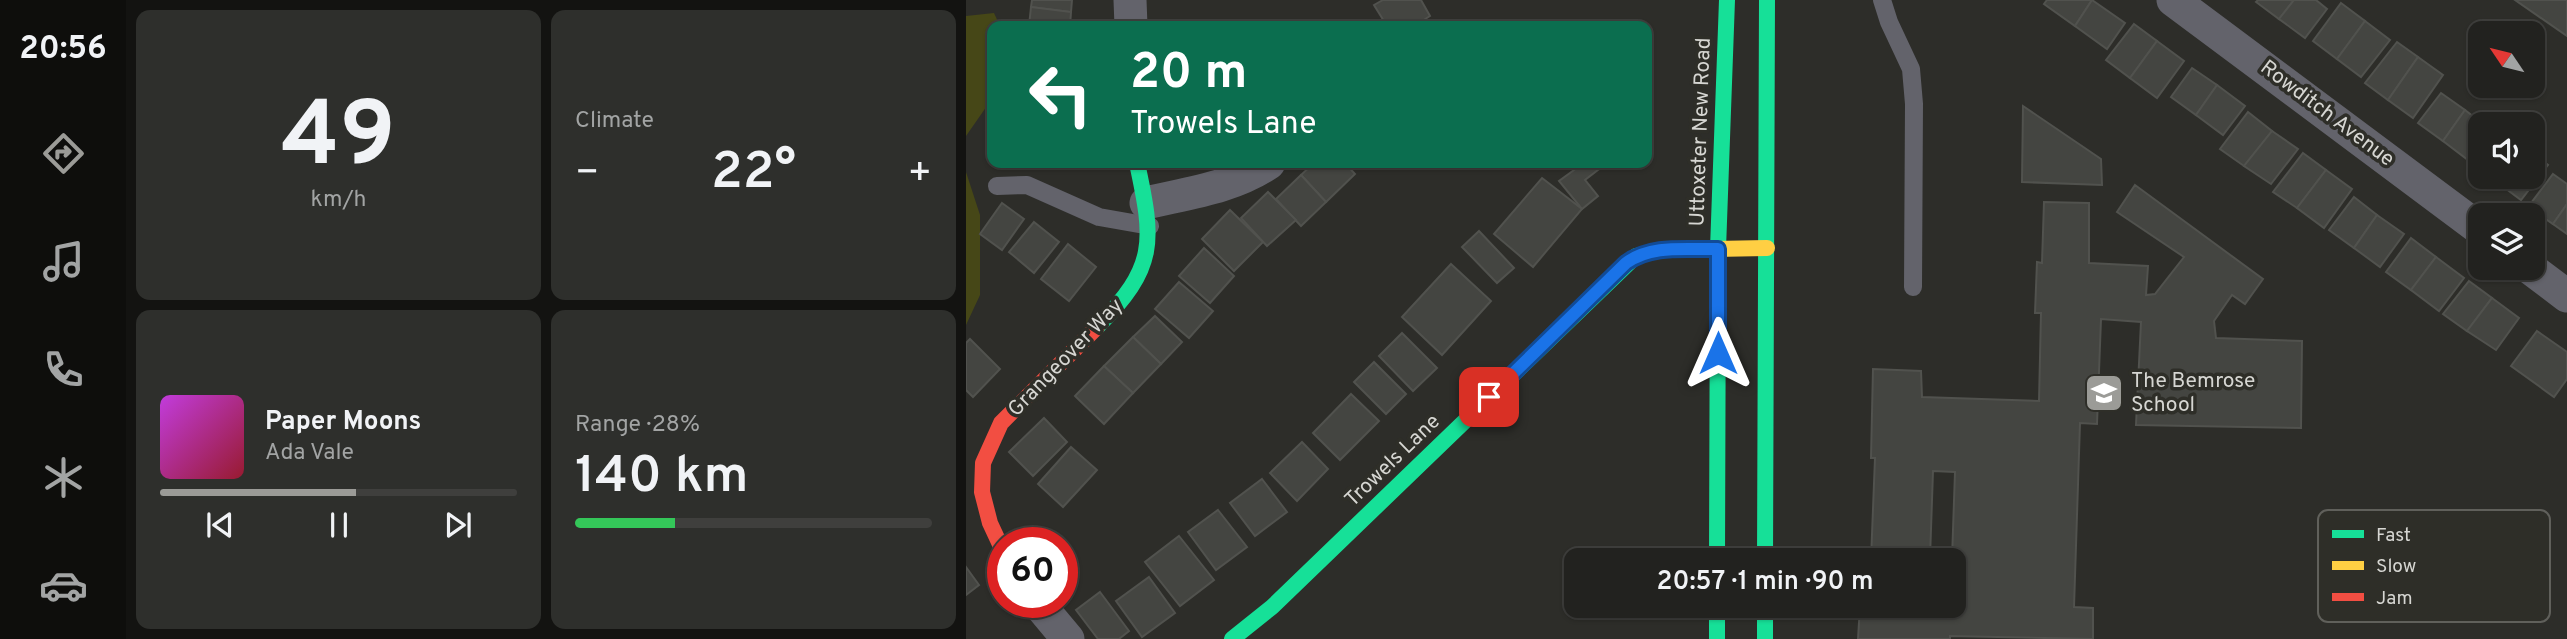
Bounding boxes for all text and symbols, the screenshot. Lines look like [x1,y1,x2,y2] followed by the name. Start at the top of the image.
[2468,21,2544,98] north arrow
[2468,21,2545,280] map controls
[19,30,107,70] text: 20:56
[1684,37,1718,227] street label: Uttoxeter New Road
[1130,44,1247,106] text: 20 m
[1015,49,1106,140] icon: left
[2254,55,2400,173] street label: Rowditch Avenue
[281,83,396,198] text: 49
[1130,105,1317,145] text: Trowels Lane
[575,107,654,136] text: Climate
[2468,112,2545,189] button: sound
[39,129,88,178] icon: directions
[711,141,796,207] text: 22°
[575,150,600,199] text: −
[907,150,932,199] text: +
[311,186,366,215] text: km/h
[2468,203,2545,280] button: layers
[39,237,88,286] icon: music
[1003,293,1129,423] street label: Grangeover Way
[1681,316,1755,390] position arrow
[39,345,88,394] icon: phone
[1459,367,1519,427] pin
[2131,368,2255,419] place label: The Bemrose School
[2083,372,2125,414] school or university icon: The Bemrose School
[1470,378,1508,416] icon: arrive
[265,406,421,439] text: Paper Moons
[1340,409,1446,513] street label: Trowels Lane
[575,411,700,440] text: Range · 28%
[265,439,354,468] text: Ada Vale
[575,445,749,511] text: 140 km
[39,453,88,502] icon: climate
[201,506,239,544] icon: previous
[320,506,358,544] icon: pause
[439,506,477,544] icon: next
[2318,510,2550,622] legend
[2376,524,2411,548] text: Fast
[987,527,1078,618] speed limit sign: 60
[2376,555,2416,579] text: Slow
[39,561,88,610] icon: car
[1657,566,1873,599] text: 20:57 · 1 min · 90 m
[2376,587,2413,611] text: Jam

